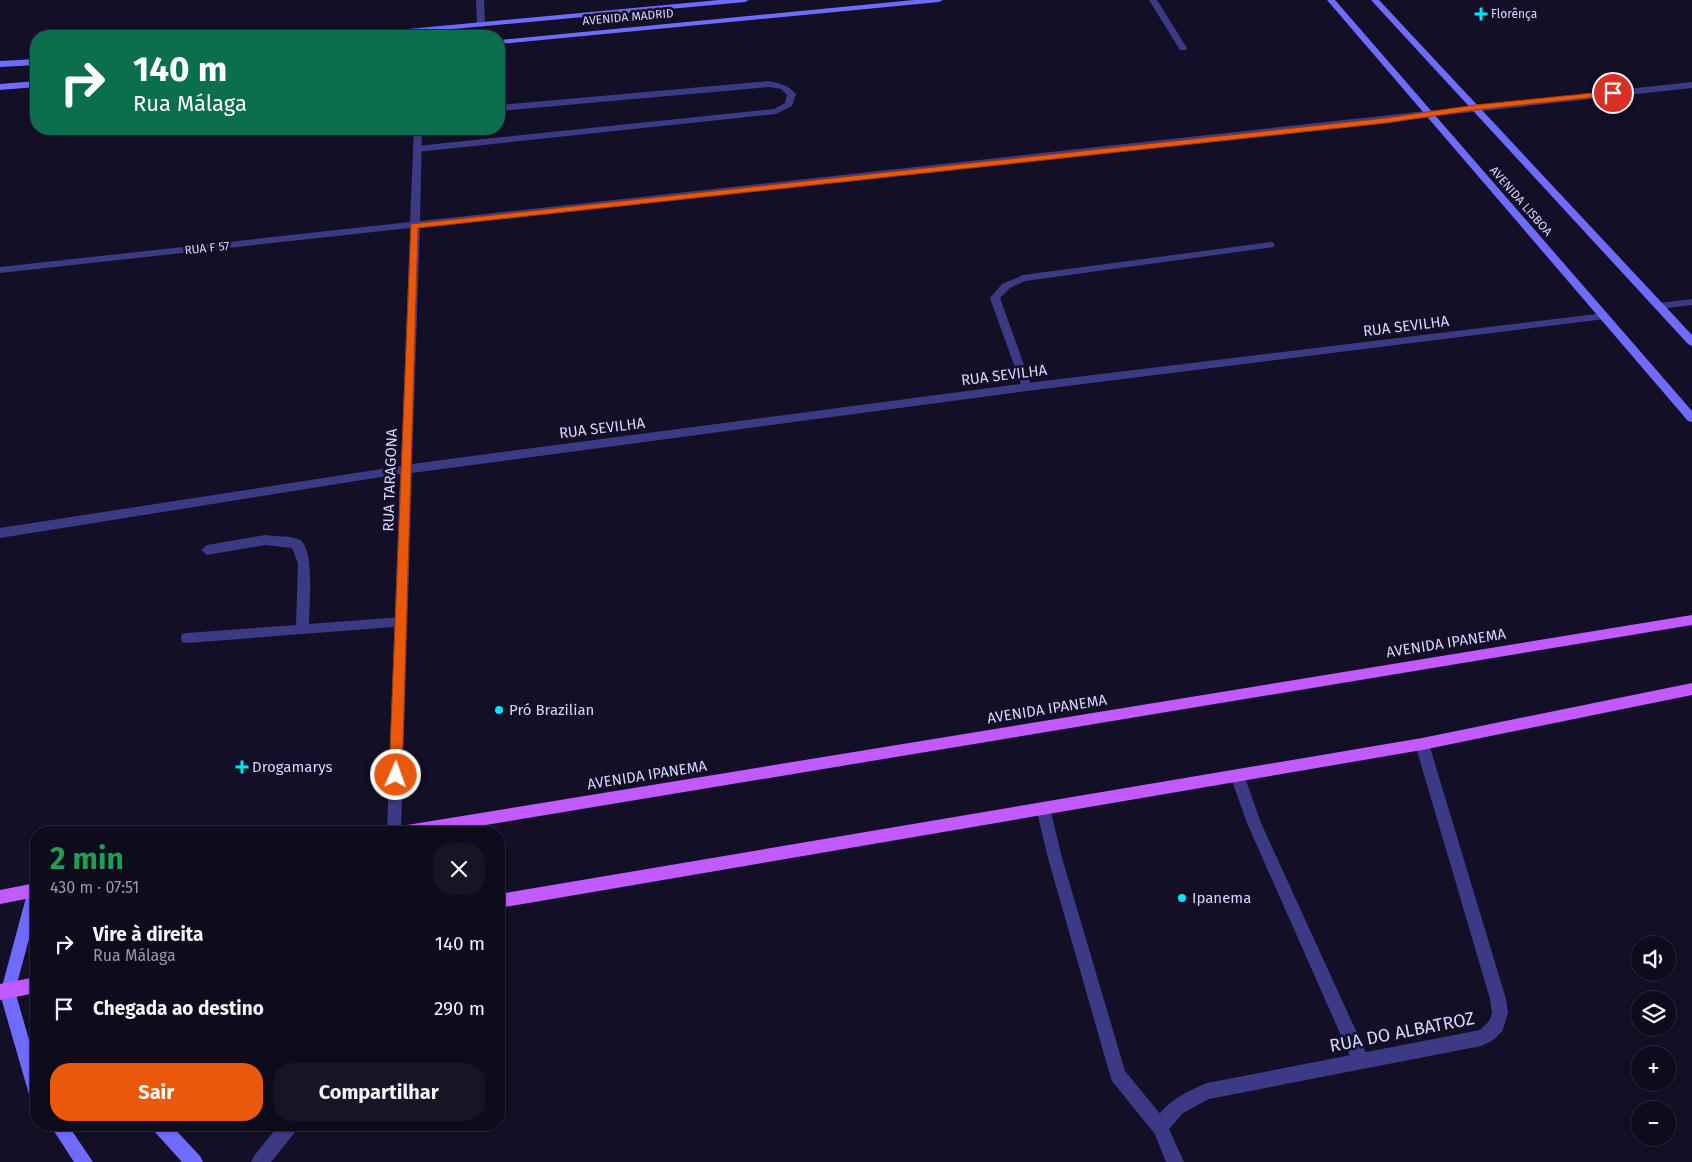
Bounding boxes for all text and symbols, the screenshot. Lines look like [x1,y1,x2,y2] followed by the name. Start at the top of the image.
[582,6,675,28] street label: AVENIDA MADRID
[1491,7,1537,21] place label: Florênça
[1475,8,1487,20] marker: Florênça
[133,48,227,90] text: 140 m
[50,50,115,115] icon: right
[1592,72,1634,114] pin
[1599,79,1627,107] icon: arrive
[133,90,247,117] text: Rua Málaga
[1487,163,1555,239] street label: AVENIDA LISBOA
[184,239,230,257] street label: RUA F 57
[1362,312,1450,340] street label: RUA SEVILHA
[960,361,1048,389] street label: RUA SEVILHA
[558,414,646,442] street label: RUA SEVILHA
[379,428,401,532] street label: RUA TARAGONA
[1385,625,1507,661] street label: AVENIDA IPANEMA
[986,691,1108,727] street label: AVENIDA IPANEMA
[509,701,594,719] place label: Pró Brazilian
[493,704,505,716] marker: Pró Brazilian
[369,748,421,800] position arrow
[586,757,708,793] street label: AVENIDA IPANEMA
[252,758,333,776] place label: Drogamarys
[236,761,248,773] marker: Drogamarys
[50,841,124,877] text: 2 min
[433,843,485,895] button: close
[50,878,139,897] text: 430 m · 07:51
[1192,889,1251,907] place label: Ipanema
[1176,892,1188,904] marker: Ipanema
[93,923,203,946] text: Vire à direita
[50,930,78,958] icon: right
[435,932,485,955] text: 140 m
[1631,936,1676,1146] map controls
[1631,936,1676,981] button: sound
[93,946,176,965] text: Rua Málaga
[1631,991,1676,1036] button: layers
[50,995,78,1023] icon: arrive
[93,997,264,1020] text: Chegada ao destino
[434,997,485,1020] text: 290 m
[1328,1007,1476,1057] street label: RUA DO ALBATROZ
[1631,1046,1676,1091] button: +
[50,1063,263,1121] button: Sair
[273,1063,485,1121] button: Compartilhar
[1631,1101,1676,1146] button: −

